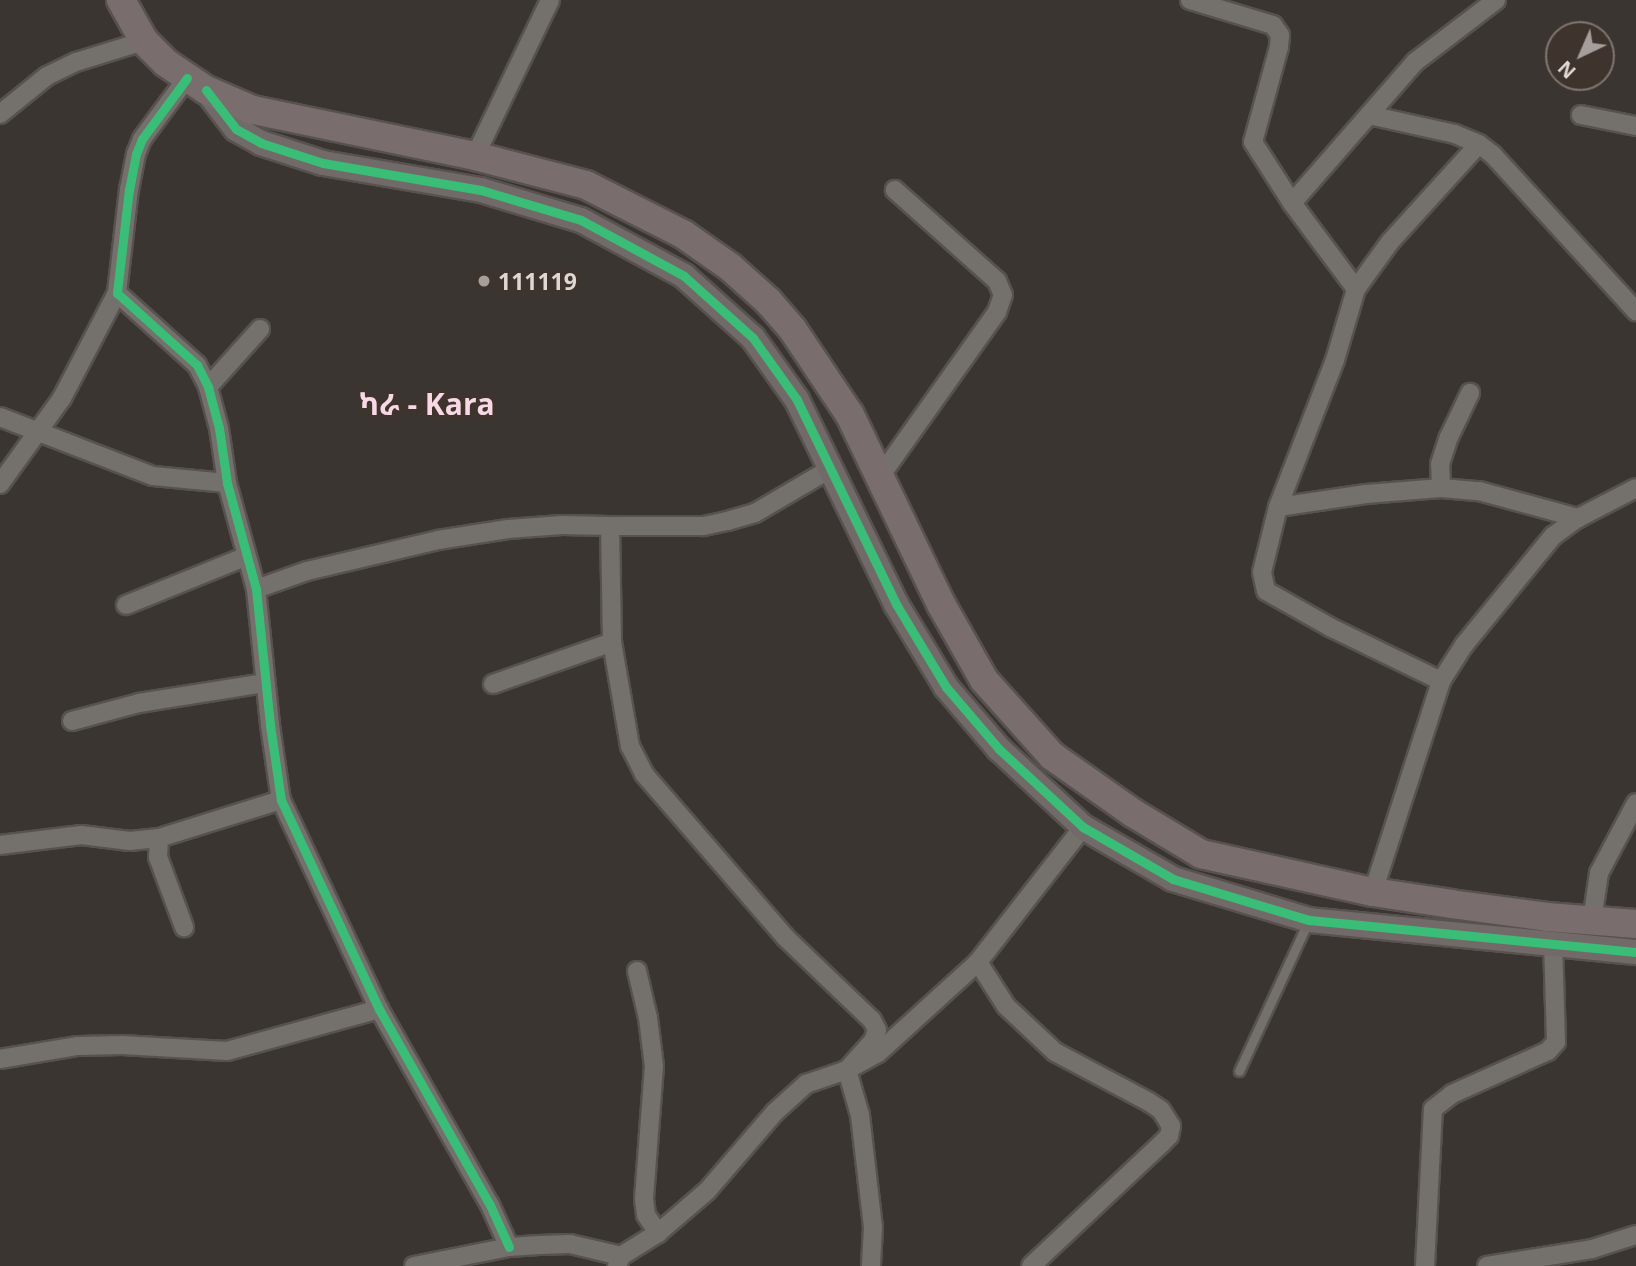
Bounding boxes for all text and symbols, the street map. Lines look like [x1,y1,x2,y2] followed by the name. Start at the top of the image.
[1545,21,1615,91] north arrow
[1552,55,1581,84] text: N
[498,267,577,295] place label: 111119
[476,273,492,289] marker: 111119
[359,386,495,422] district label: ካራ - Kara

